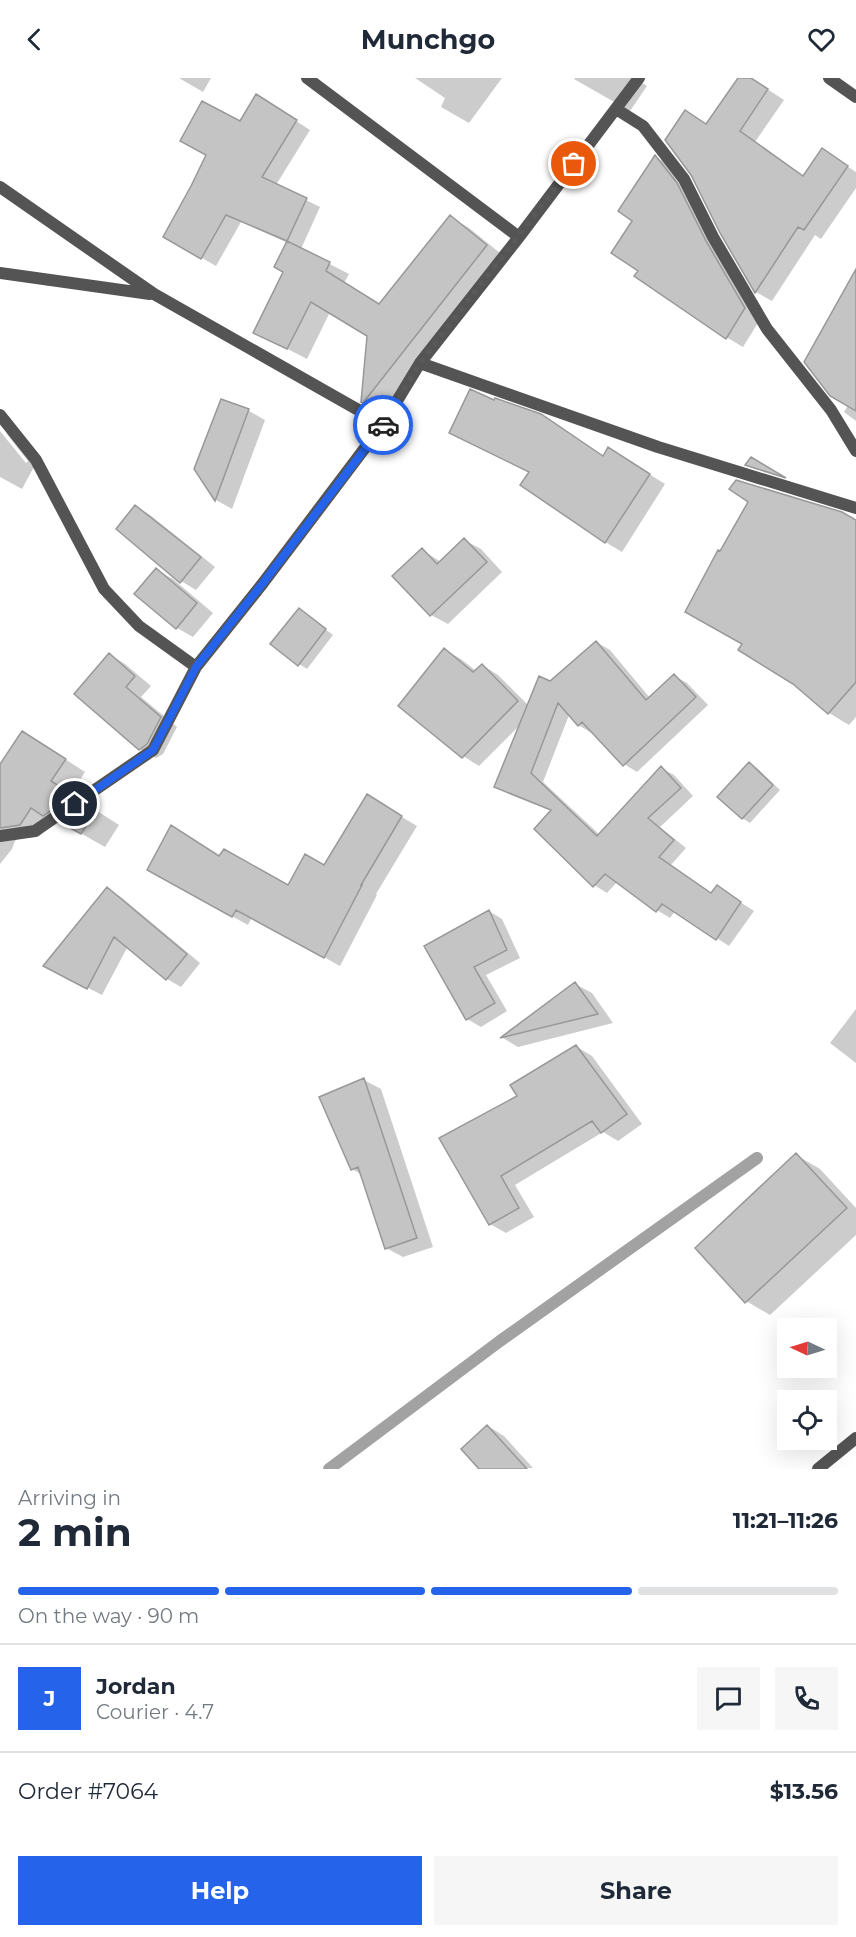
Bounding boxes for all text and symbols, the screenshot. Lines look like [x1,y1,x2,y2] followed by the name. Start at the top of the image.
[18,23,51,56] icon: back
[361,23,495,56] text: Munchgo
[805,23,838,56] icon: heart
[548,138,599,189] pin
[557,147,590,180] icon: bag
[353,395,413,455] courier
[367,409,400,442] icon: car
[49,778,100,829] pin
[58,787,91,820] icon: home
[777,1318,837,1378] north arrow
[777,1318,837,1450] map controls
[777,1390,837,1450] button: locate
[18,1486,121,1510] text: Arriving in
[733,1507,838,1534] text: 11:21–11:26
[18,1508,132,1556] text: 2 min
[18,1604,199,1628] text: On the way · 90 m
[697,1667,760,1730] button: chat
[775,1667,838,1730] button: phone
[96,1673,176,1700] text: Jordan
[44,1685,55,1712] text: J
[96,1700,214,1724] text: Courier · 4.7
[18,1778,158,1805] text: Order #7064
[770,1778,838,1805] text: $13.56
[18,1856,422,1925] button: Help
[434,1856,838,1925] button: Share

